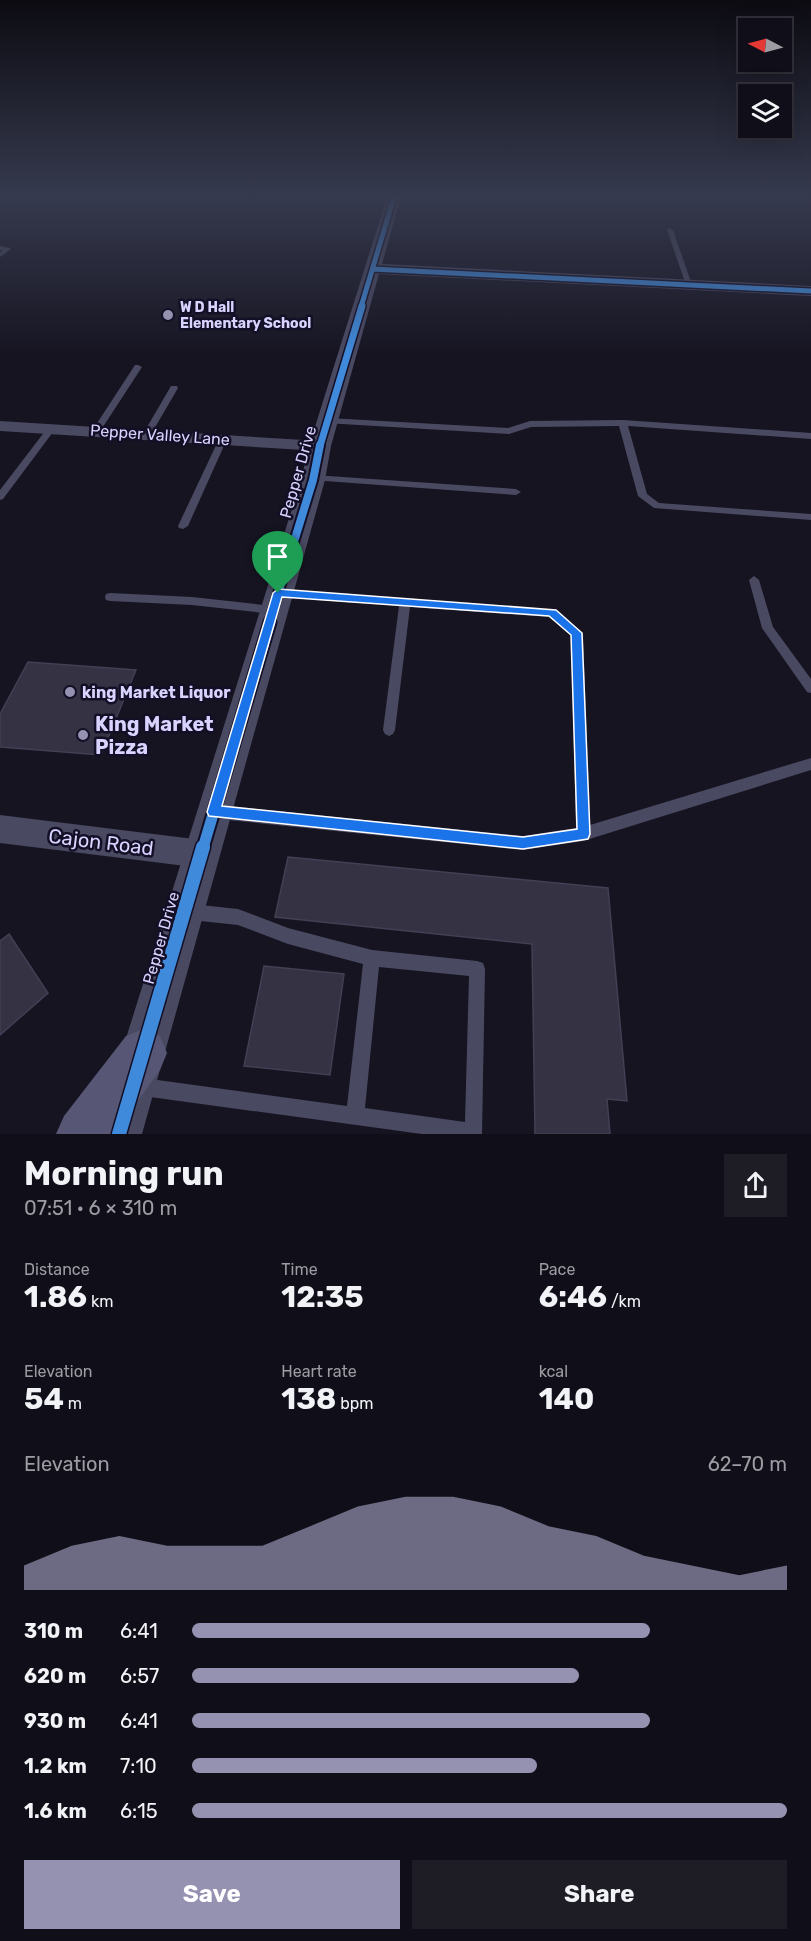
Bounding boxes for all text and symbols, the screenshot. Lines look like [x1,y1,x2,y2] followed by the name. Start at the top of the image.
[738,18,792,72] north arrow
[738,18,792,138] map controls
[738,84,792,138] button: layers
[180,299,311,332] place label: W D Hall Elementary School
[161,308,175,322] marker: W D Hall Elementary School
[89,421,231,449] street label: Pepper Valley Lane
[276,424,320,520] street label: Pepper Drive
[252,531,303,593] pin
[261,540,294,573] icon: arrive
[82,683,231,702] place label: king Market Liquor
[63,685,77,699] marker: king Market Liquor
[95,712,214,759] place label: King Market Pizza
[76,728,90,742] marker: King Market Pizza
[47,824,155,860] street label: Cajon Road
[139,890,183,986] street label: Pepper Drive
[24,1154,224,1193] text: Morning run
[724,1154,787,1217] button: share
[24,1196,177,1220] text: 07:51 · 6 × 310 m
[24,1260,90,1279] text: Distance
[281,1260,318,1279] text: Time
[539,1260,575,1279] text: Pace
[24,1279,87,1315] text: 1.86
[281,1279,364,1315] text: 12:35
[539,1279,607,1315] text: 6:46
[87,1292,114,1311] text: km
[607,1292,641,1311] text: /km
[24,1362,93,1381] text: Elevation
[281,1362,357,1381] text: Heart rate
[539,1362,568,1381] text: kcal
[24,1381,64,1417] text: 54
[281,1381,336,1417] text: 138
[539,1381,594,1417] text: 140
[64,1394,82,1413] text: m
[336,1394,374,1413] text: bpm
[24,1452,110,1476] text: Elevation
[708,1452,787,1476] text: 62–70 m
[24,1619,83,1643] text: 310 m
[120,1619,158,1643] text: 6:41
[24,1664,86,1688] text: 620 m
[120,1664,159,1688] text: 6:57
[24,1709,86,1733] text: 930 m
[120,1709,158,1733] text: 6:41
[24,1754,87,1778] text: 1.2 km
[120,1754,157,1778] text: 7:10
[24,1799,87,1823] text: 1.6 km
[120,1799,158,1823] text: 6:15
[24,1860,400,1929] button: Save
[412,1860,787,1929] button: Share

